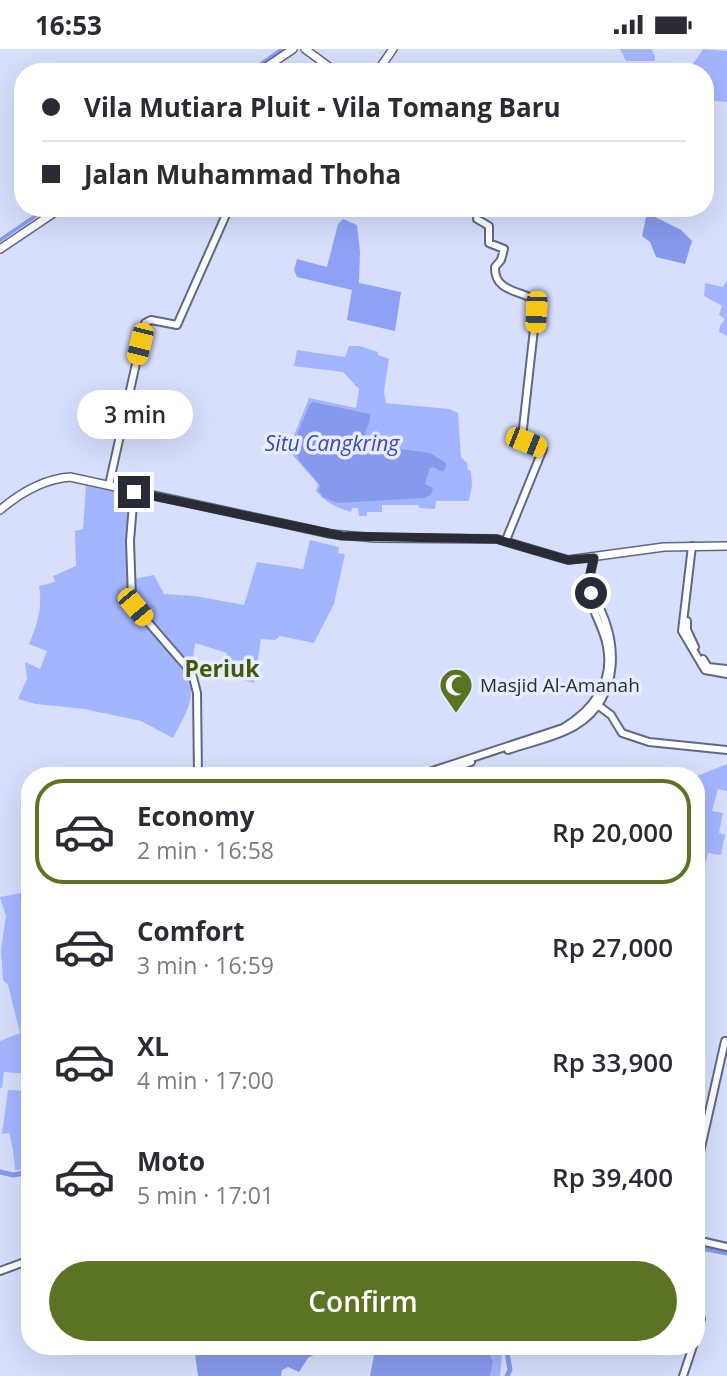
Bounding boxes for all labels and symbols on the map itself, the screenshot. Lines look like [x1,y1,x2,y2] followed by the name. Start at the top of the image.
[525,290,548,334] car
[125,321,156,367] car
[76,391,192,439] callout: 3 min
[503,424,550,460] car
[265,429,400,457] water label: Situ Cangkring
[118,476,150,508] route end
[575,577,607,609] route start
[114,584,157,630] car
[185,652,260,684] district label: Periuk
[437,666,475,715] mosque icon: Masjid Al-Amanah
[480,672,640,698] place label: Masjid Al-Amanah

